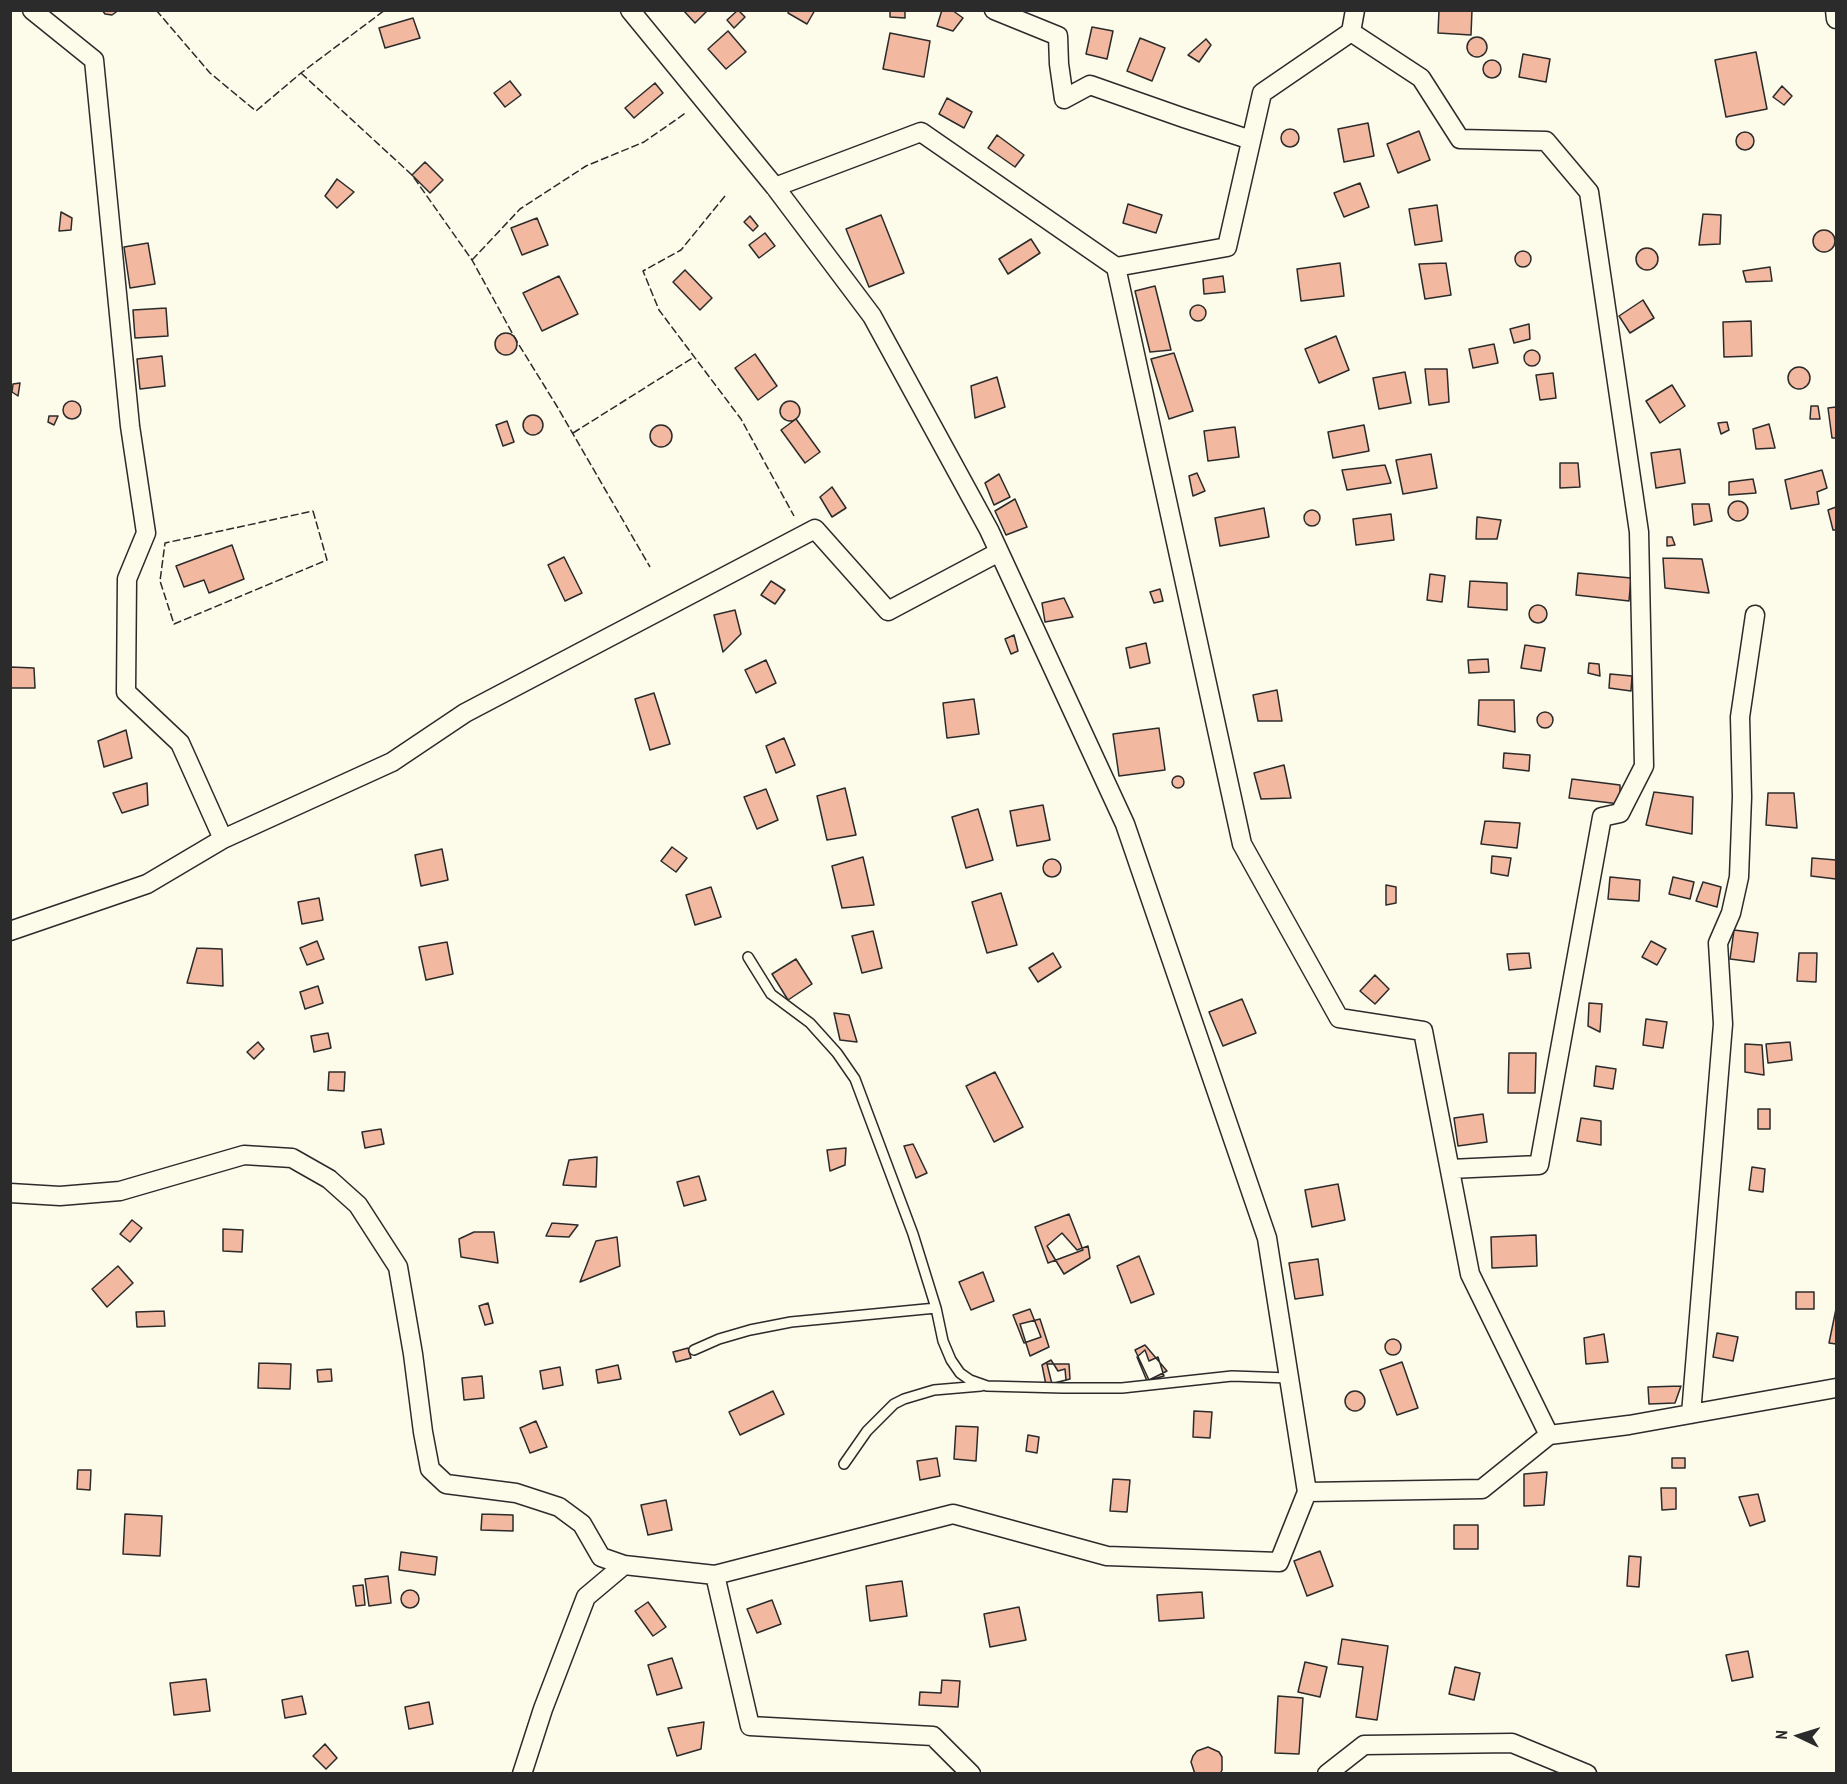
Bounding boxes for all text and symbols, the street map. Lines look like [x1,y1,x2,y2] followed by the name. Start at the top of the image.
[1769,1706,1829,1766] north arrow
[1771,1730,1791,1740] text: N

